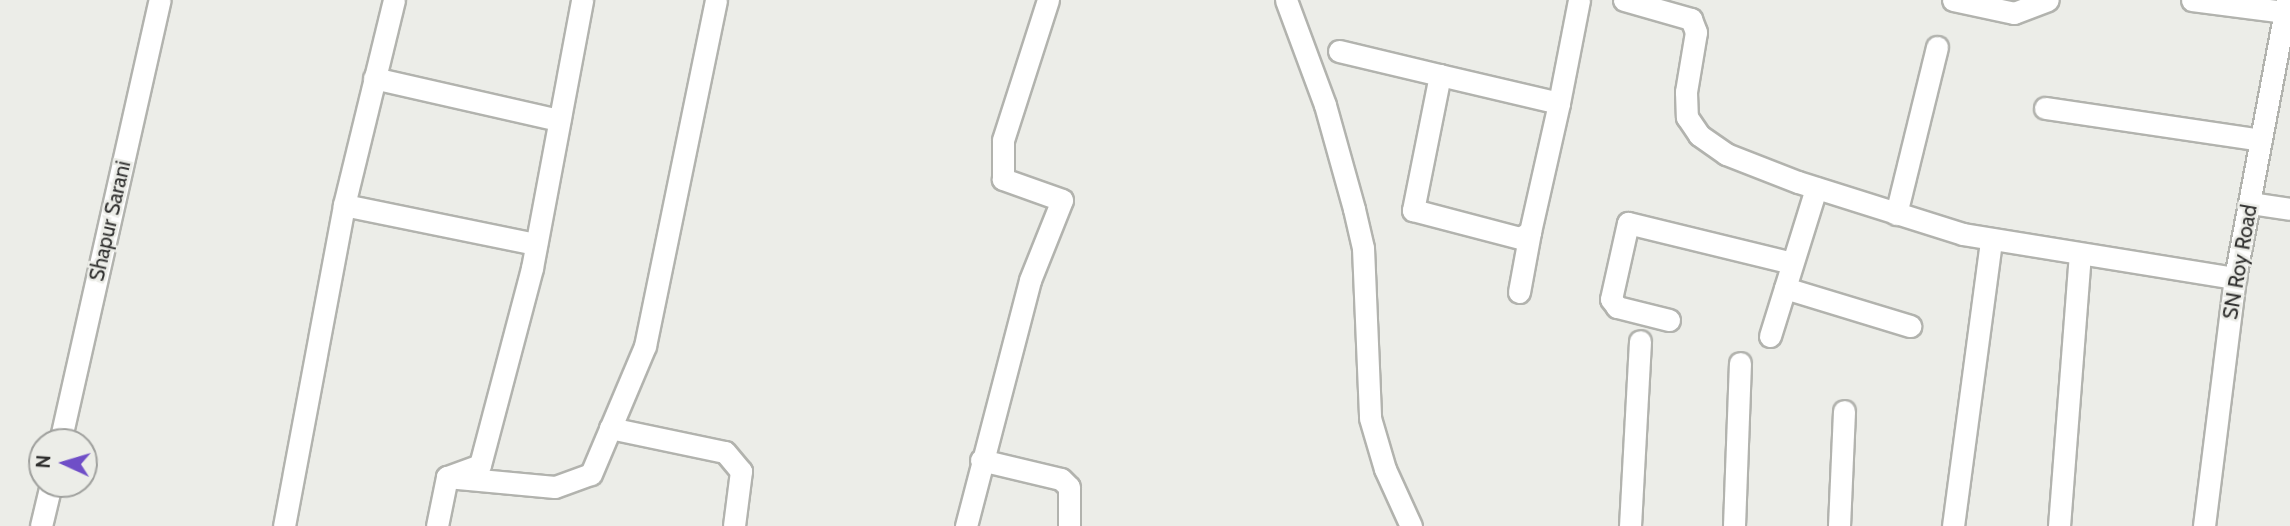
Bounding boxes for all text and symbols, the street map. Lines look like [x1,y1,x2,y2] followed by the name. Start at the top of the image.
[84,158,136,284] street label: Shapur Sarani
[2217,203,2263,321] street label: SN Roy Road
[28,428,98,498] north arrow
[32,454,55,469] text: N

